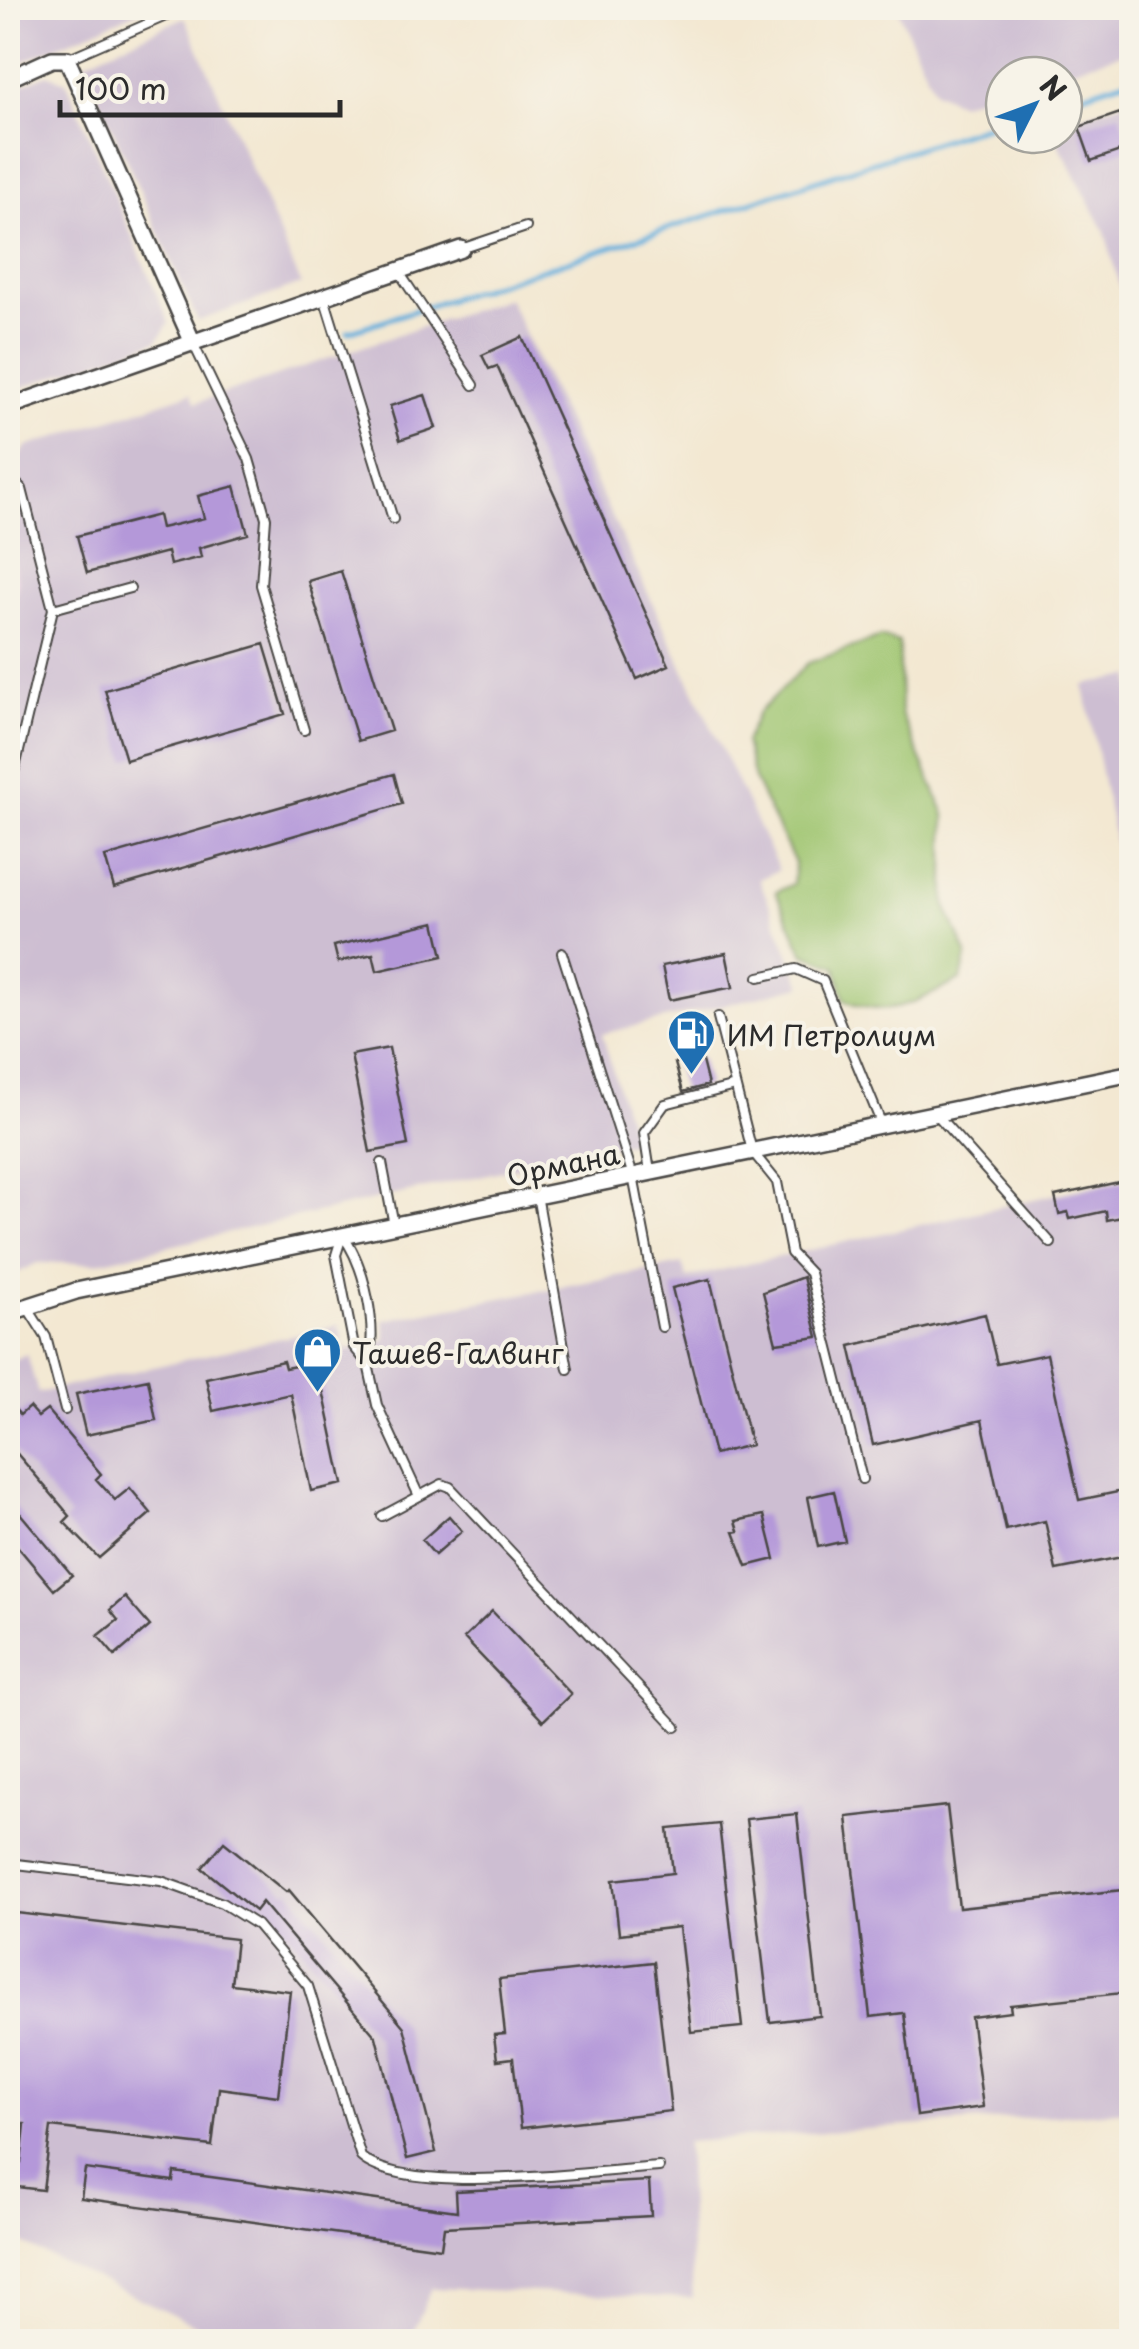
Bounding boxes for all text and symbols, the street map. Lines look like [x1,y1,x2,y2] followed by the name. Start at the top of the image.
[60,55,340,117] scale bar
[984,55,1084,155] north arrow
[75,65,167,110] text: 100 m
[1030,65,1077,110] text: N
[666,1008,718,1076] fuel station icon: ИМ Петролиум
[727,1013,936,1056] place label: ИМ Петролиум
[503,1131,624,1197] street label: Ормана
[291,1326,343,1394] shop icon: Ташев-Галвинг
[352,1331,564,1374] place label: Ташев-Галвинг

